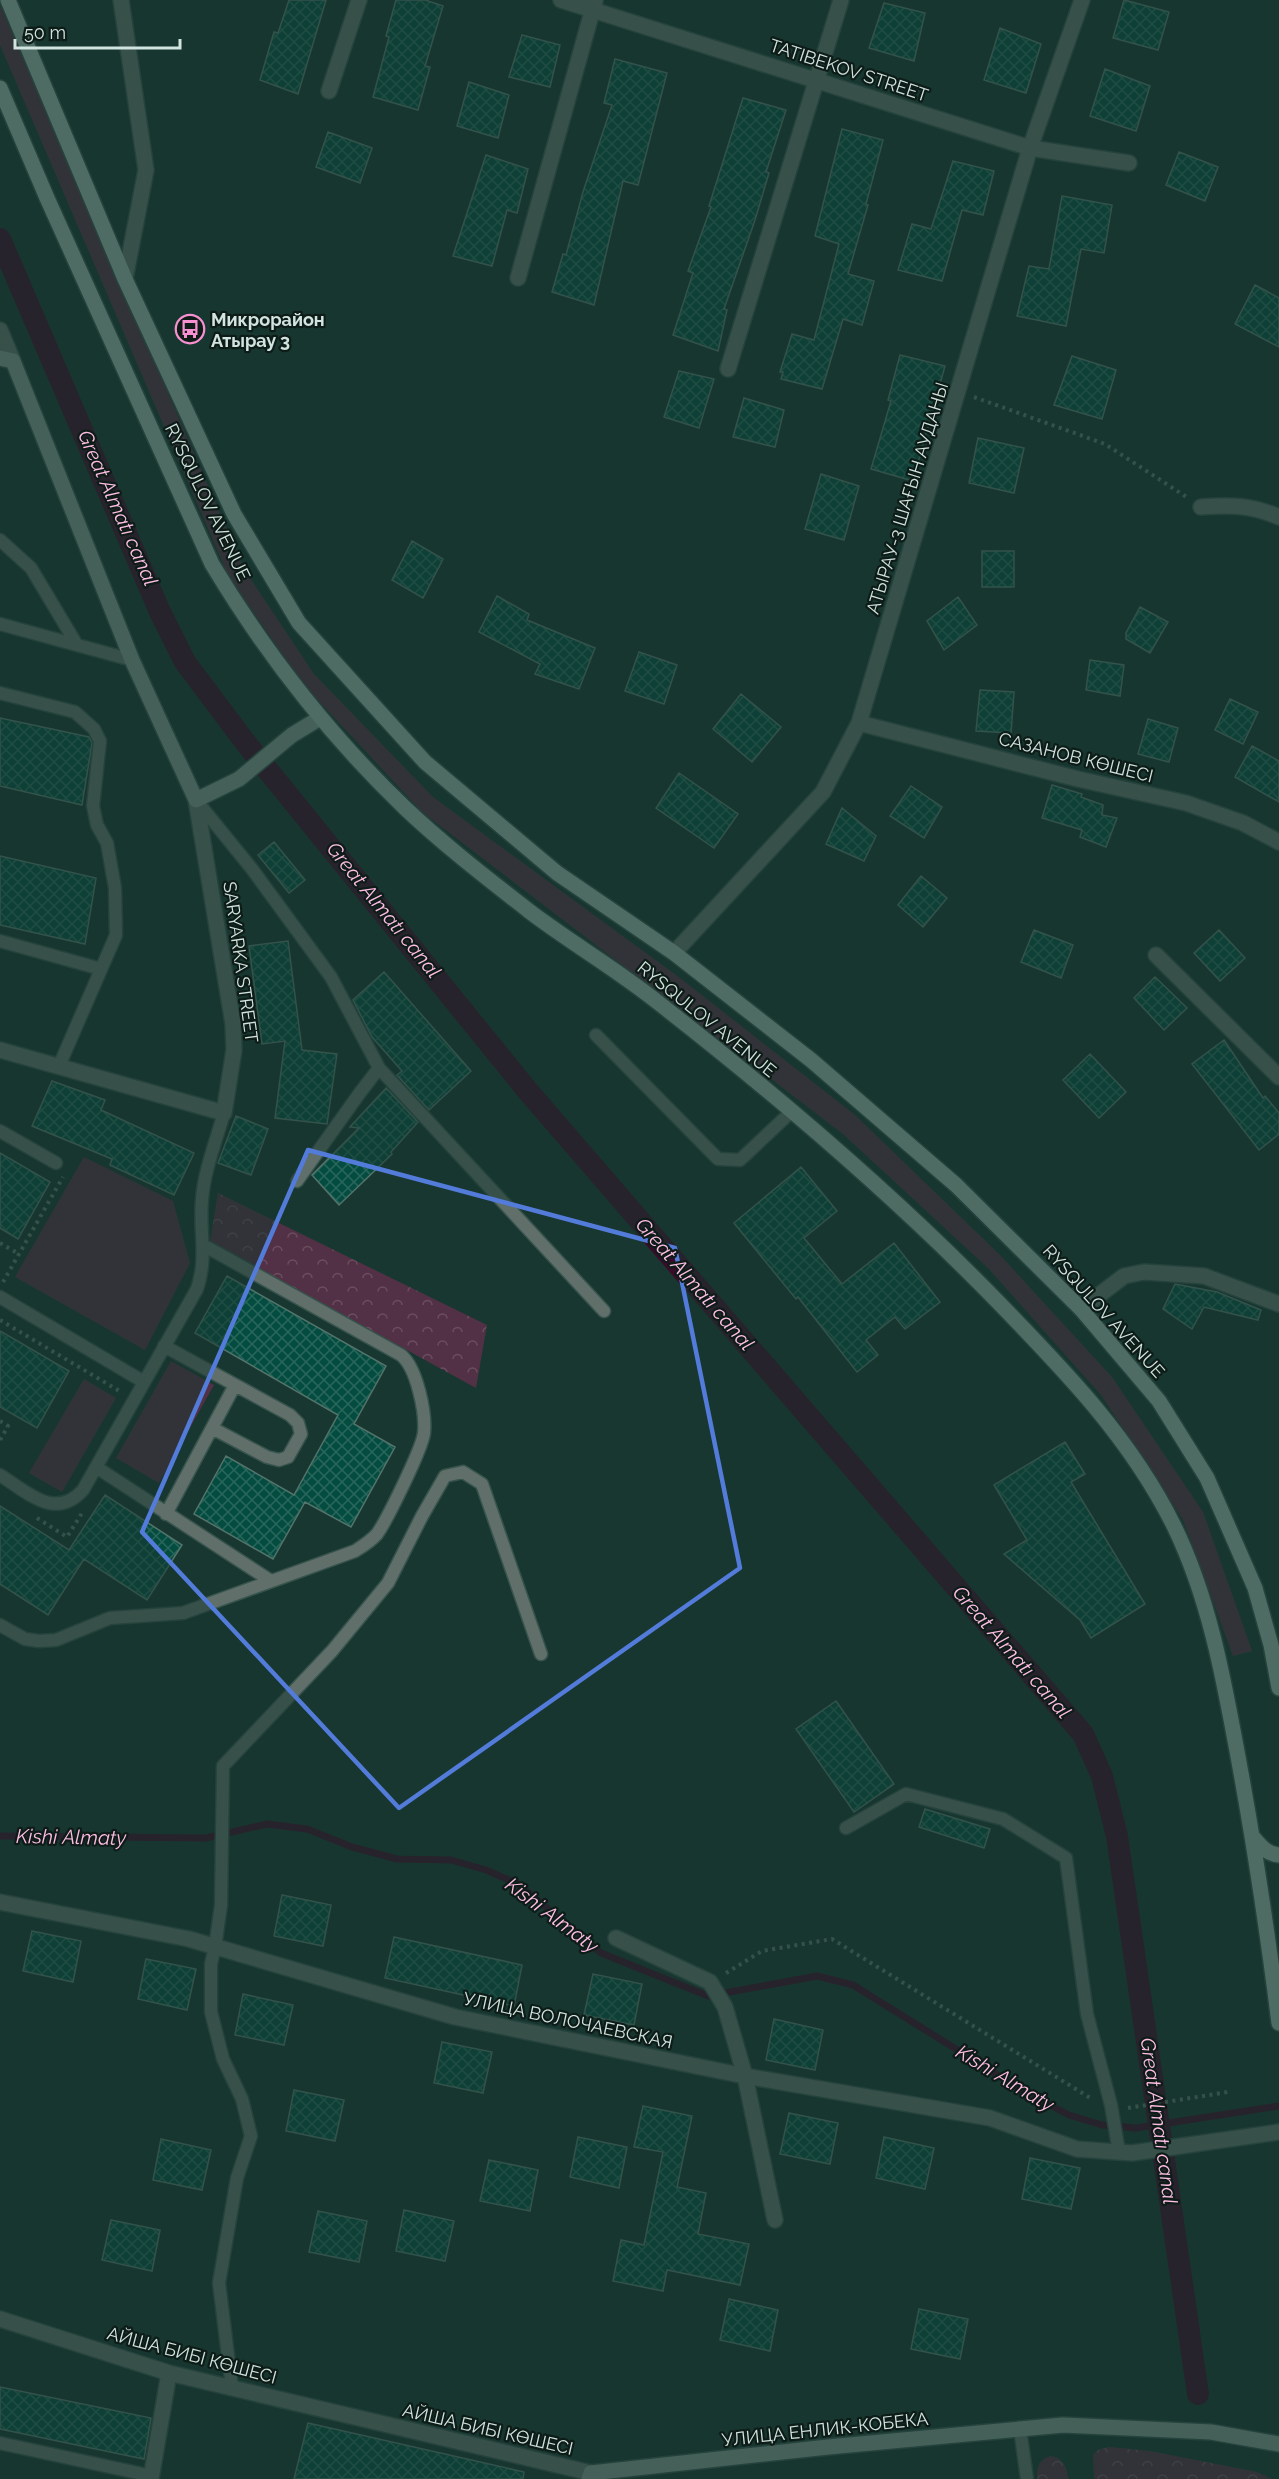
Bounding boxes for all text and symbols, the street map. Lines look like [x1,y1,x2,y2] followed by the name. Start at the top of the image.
[15,12,180,50] scale bar
[24,22,66,43] text: 50 m
[767,34,931,106] street label: TATIBEKOV STREET
[211,309,325,351] place label: Микрорайон Атырау 3
[174,313,206,345] bus stop icon: Микрорайон Атырау 3
[862,380,952,616] street label: АТЫРАУ-3 ШАҒЫН АУДАНЫ
[161,420,255,584] street label: RYSQULOV AVENUE
[73,426,163,590] water label: Great Almatı canal
[997,728,1155,786] street label: САЗАНОВ КӨШЕСІ
[322,837,446,983] water label: Great Almatı canal
[219,880,263,1044] street label: SARYARKA STREET
[634,957,780,1081] street label: RYSQULOV AVENUE
[631,1213,759,1355] water label: Great Almatı canal
[1039,1240,1169,1382] street label: RYSQULOV AVENUE
[948,1581,1076,1723] water label: Great Almatı canal
[16,1824,128,1850] water label: Kіshі Almaty
[501,1872,604,1959] water label: Kіshі Almaty
[461,1988,675,2052] street label: УЛИЦА ВОЛОЧАЕВСКАЯ
[1135,2036,1183,2206] water label: Great Almatı canal
[952,2039,1059,2117] water label: Kіshі Almaty
[105,2322,279,2388] street label: АЙША БИБІ КӨШЕСІ
[401,2399,575,2459] street label: АЙША БИБІ КӨШЕСІ
[721,2408,929,2450] street label: УЛИЦА ЕНЛИК-КОБЕКА

